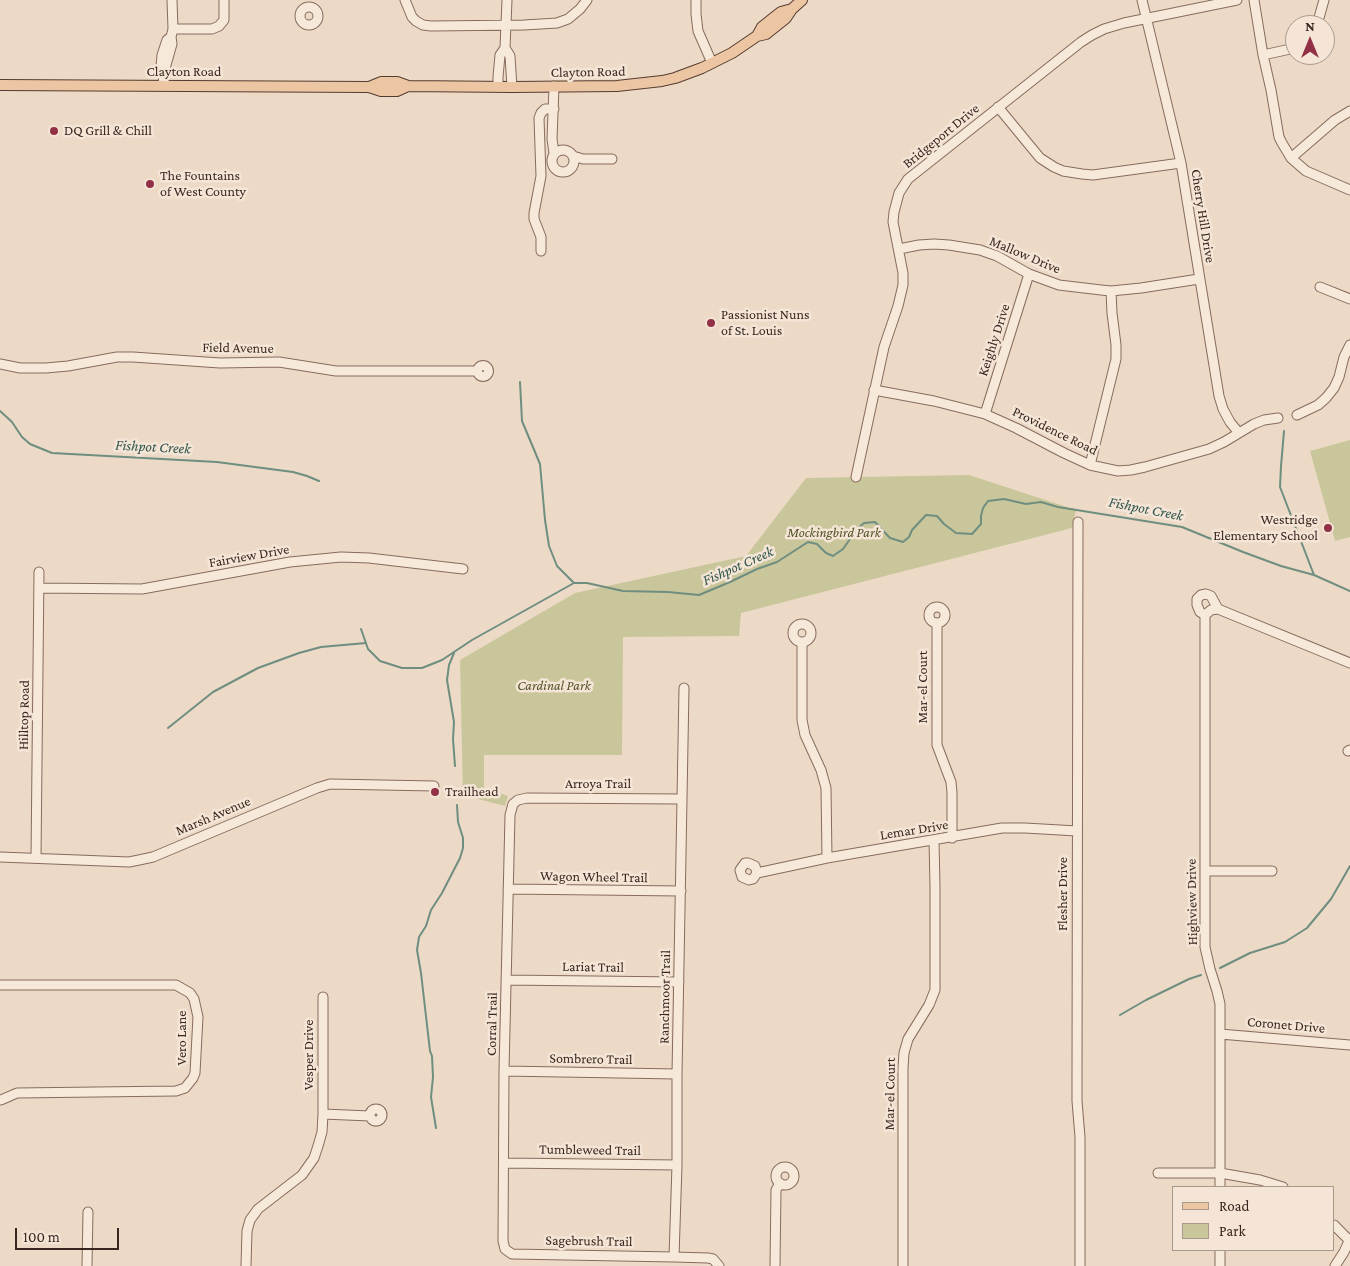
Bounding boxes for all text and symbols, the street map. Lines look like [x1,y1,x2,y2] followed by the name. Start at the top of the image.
[1285,15,1335,65] north arrow
[1305,18,1315,34] text: N
[550,63,626,81] street label: Clayton Road
[147,64,221,80] street label: Clayton Road
[899,100,983,172] street label: Bridgeport Drive
[64,123,152,139] place label: DQ Grill & Chill
[48,125,60,137] marker: DQ Grill & Chill
[160,168,246,200] place label: The Fountains of West County
[1187,168,1219,264] street label: Cherry Hill Drive
[144,178,156,190] marker: The Fountains of West County
[987,232,1063,278] street label: Mallow Drive
[974,302,1014,378] street label: Keighly Drive
[721,307,809,340] place label: Passionist Nuns of St. Louis
[705,317,717,329] marker: Passionist Nuns of St. Louis
[202,339,274,357] street label: Field Avenue
[1010,403,1100,459] street label: Providence Road
[115,436,191,458] water label: Fishpot Creek
[1107,493,1185,525] water label: Fishpot Creek
[1213,512,1318,544] place label: Westridge Elementary School
[1322,522,1334,534] marker: Westridge Elementary School
[787,525,881,541] park label: Mockingbird Park
[207,541,291,571] street label: Fairview Drive
[700,542,776,590] water label: Fishpot Creek
[915,650,931,724] street label: Mar-el Court
[517,678,591,694] park label: Cardinal Park
[15,680,33,750] street label: Hilltop Road
[565,776,631,792] street label: Arroya Trail
[445,784,499,800] place label: Trailhead
[429,786,441,798] marker: Trailhead
[173,793,253,839] street label: Marsh Avenue
[879,816,949,844] street label: Lemar Drive
[1055,857,1071,931] street label: Flesher Drive
[1183,858,1201,946] street label: Highview Drive
[540,868,648,886] street label: Wagon Wheel Trail
[656,950,674,1044] street label: Ranchmoor Trail
[562,958,624,976] street label: Lariat Trail
[483,992,501,1056] street label: Corral Trail
[174,1011,190,1065] street label: Vero Lane
[1246,1013,1326,1037] street label: Coronet Drive
[301,1020,317,1090] street label: Vesper Drive
[549,1050,633,1068] street label: Sombrero Trail
[881,1057,899,1131] street label: Mar-el Court
[539,1141,641,1159] street label: Tumbleweed Trail
[1172,1186,1335,1251] legend
[1219,1198,1249,1214] text: Road
[18,1218,121,1250] scale bar
[1219,1223,1246,1239] text: Park
[23,1229,60,1245] text: 100 m
[545,1232,633,1250] street label: Sagebrush Trail

